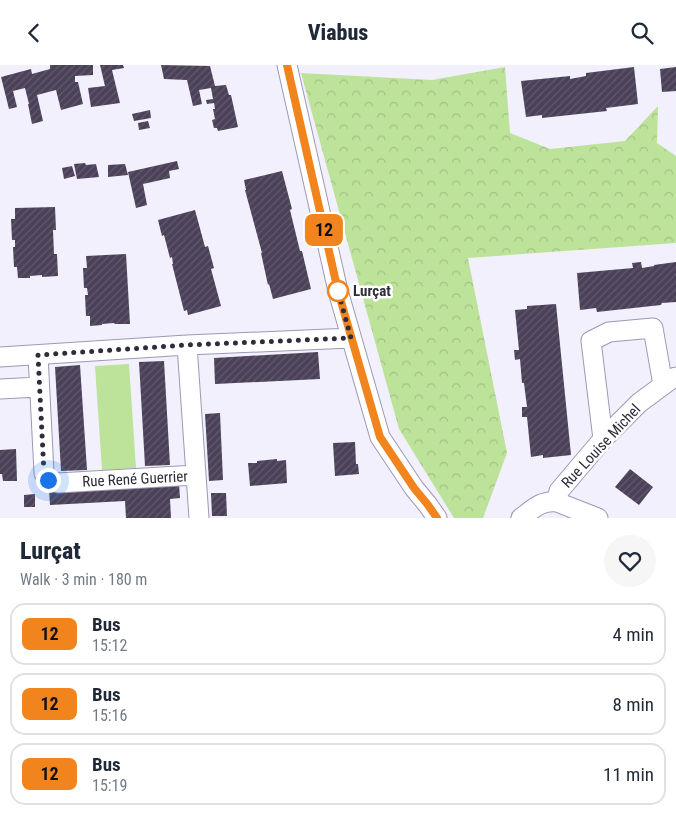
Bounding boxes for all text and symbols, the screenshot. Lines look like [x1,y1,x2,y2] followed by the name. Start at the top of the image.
[20,19,48,47] icon: back
[628,19,656,47] icon: search
[308,20,368,45] text: Viabus
[302,214,346,246] line badge: 12
[315,219,333,240] text: 12
[327,280,349,302] marker: Lurçat
[353,282,391,300] place label: Lurçat
[558,400,644,492] street label: Rue Louise Michel
[82,467,189,491] street label: Rue René Guerrier
[36,468,61,493] your location
[604,535,656,587] button: heart
[20,537,81,565] text: Lurçat
[20,570,147,589] text: Walk · 3 min · 180 m
[92,613,121,636] text: Bus
[40,623,59,644] text: 12
[612,623,654,646] text: 4 min
[92,636,127,655] text: 15:12
[92,683,121,706] text: Bus
[40,693,59,714] text: 12
[612,693,654,716] text: 8 min
[92,706,127,725] text: 15:16
[92,753,121,776] text: Bus
[40,763,59,784] text: 12
[603,763,654,786] text: 11 min
[92,776,127,795] text: 15:19

